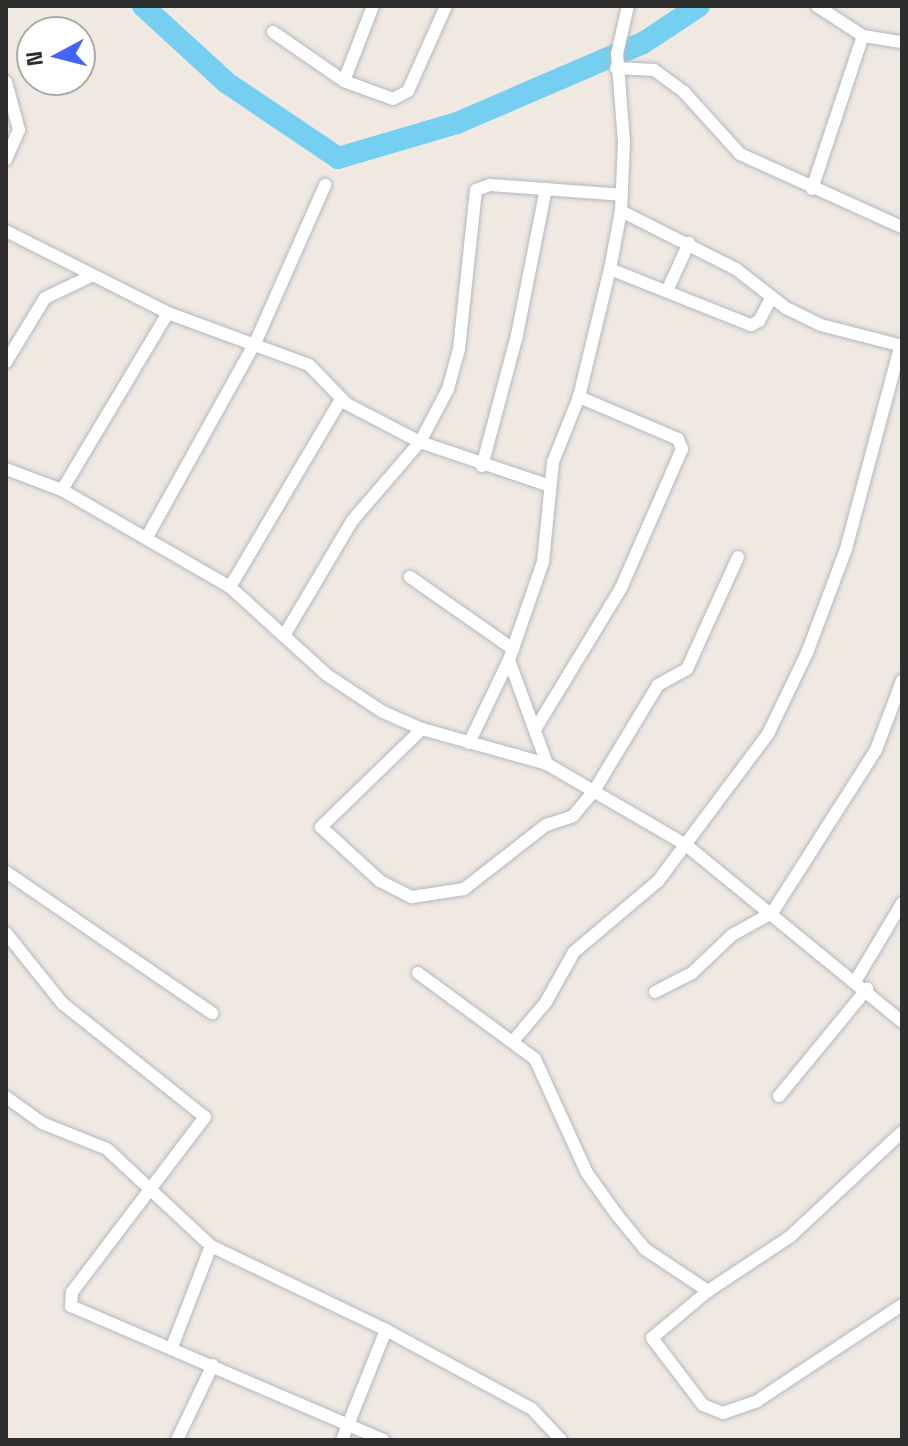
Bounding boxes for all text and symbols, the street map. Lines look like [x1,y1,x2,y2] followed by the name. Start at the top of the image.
[16,16,96,96] north arrow
[19,50,49,68] text: N

